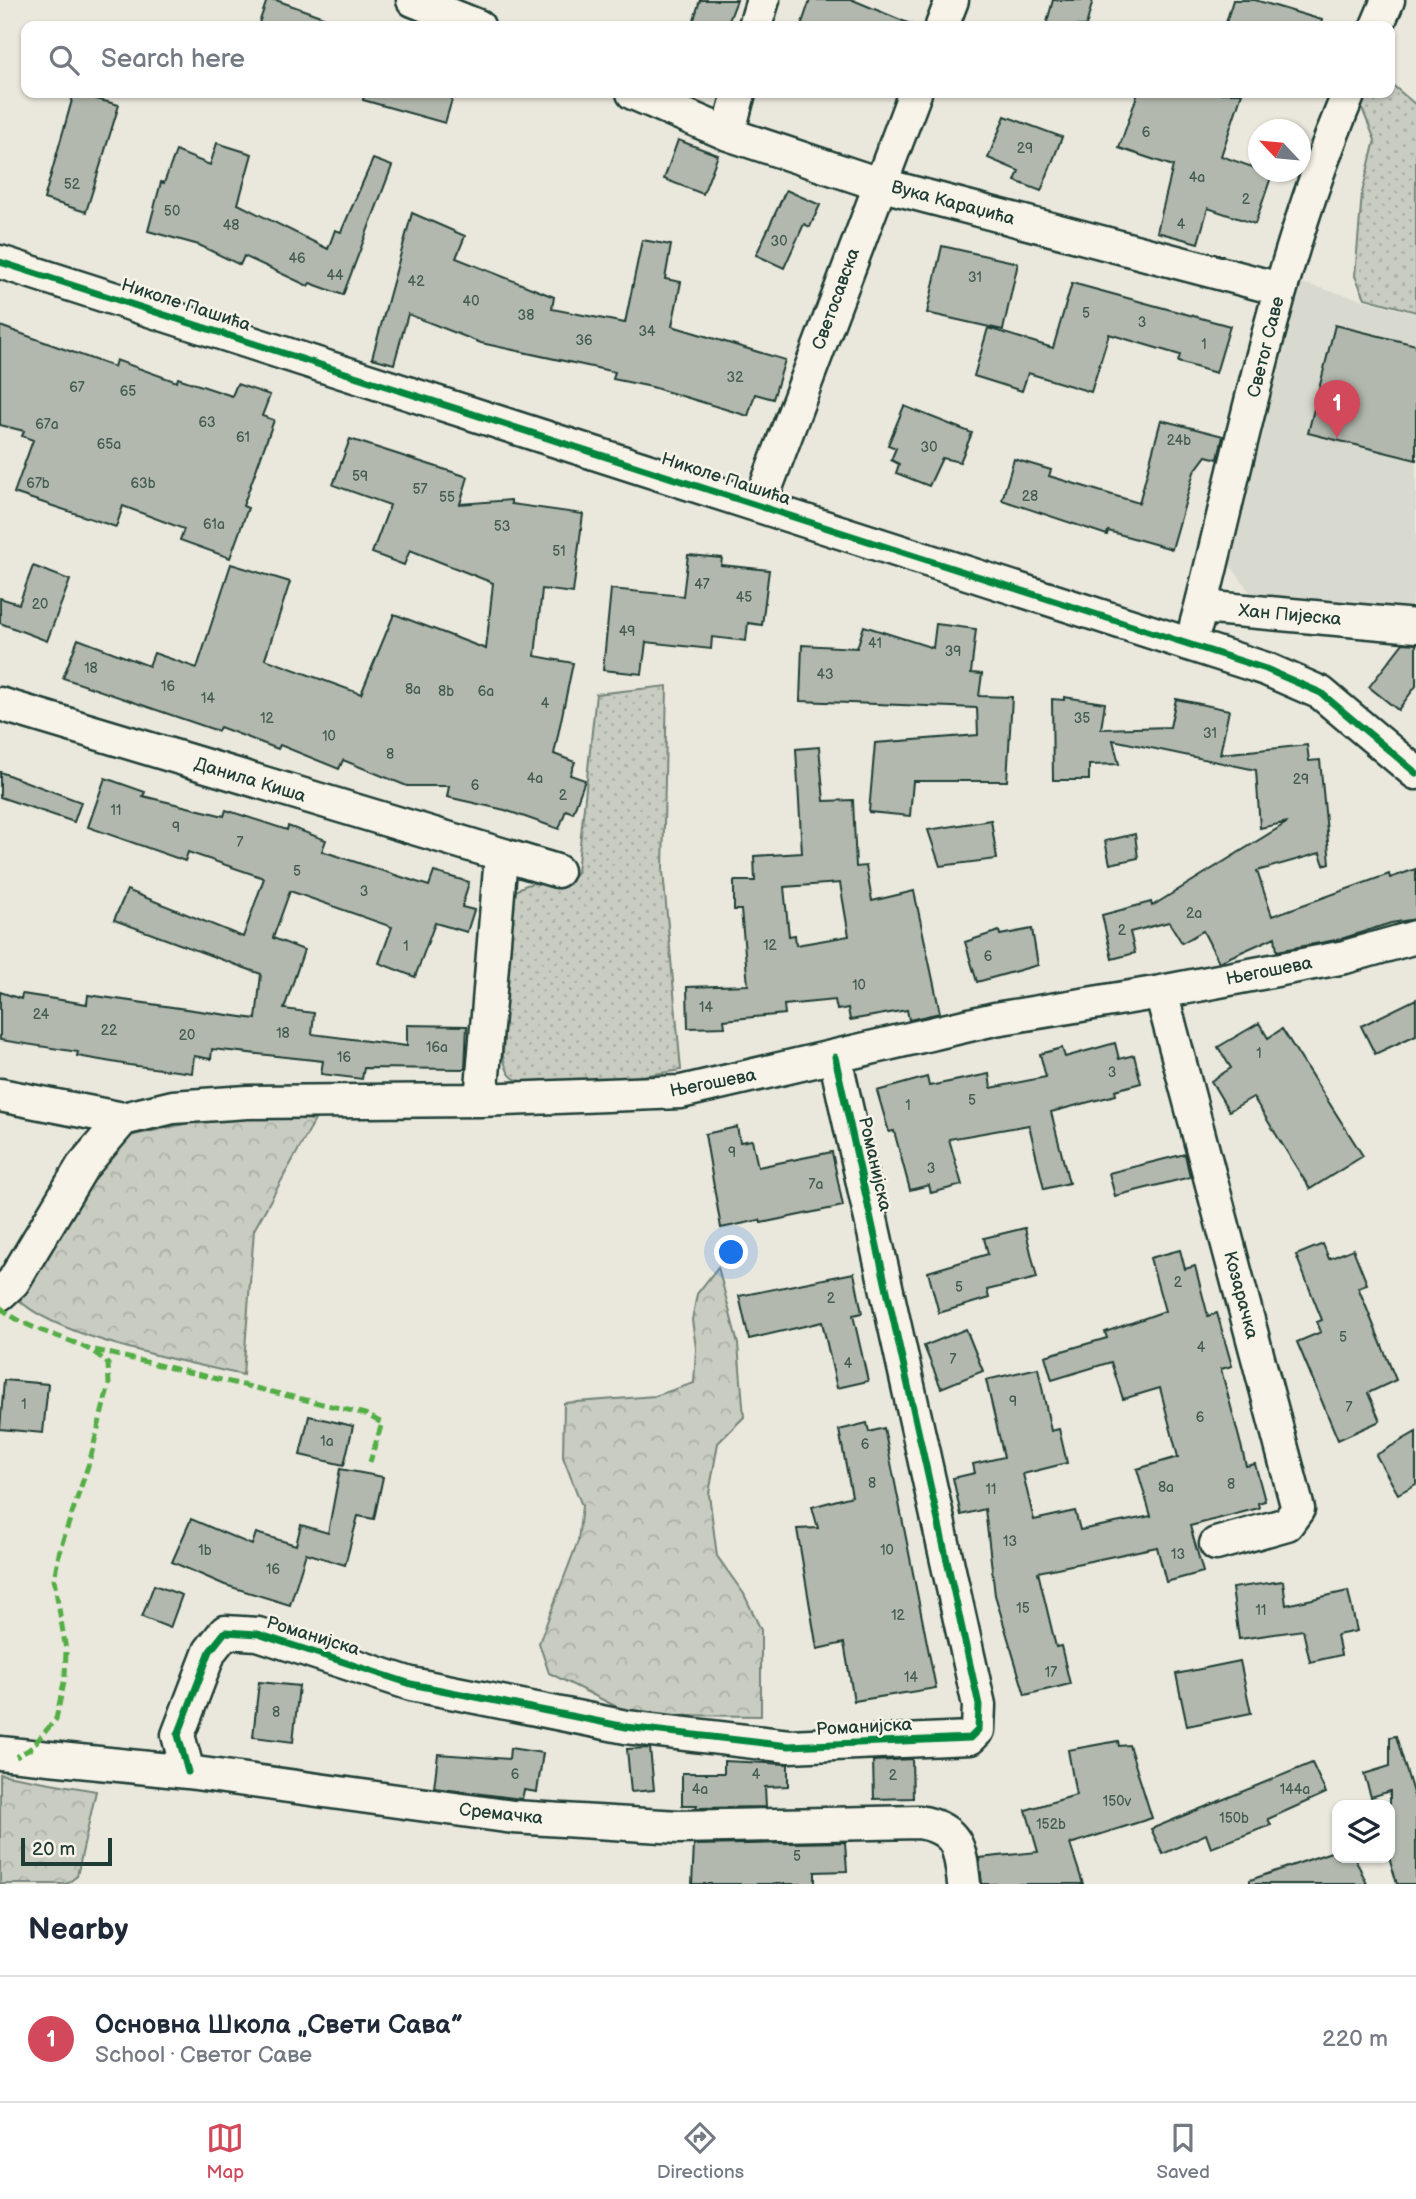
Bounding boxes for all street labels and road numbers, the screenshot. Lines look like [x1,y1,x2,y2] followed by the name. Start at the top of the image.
[889,176,1017,230] street label: Вука Караџића
[808,245,864,353] street label: Светосавска
[119,274,254,336] street label: Николе Пашића
[1243,294,1289,400] street label: Светог Саве
[659,448,794,510] street label: Николе Пашића
[1238,600,1343,630] street label: Хан Пијеска
[192,753,309,807] street label: Данила Киша
[1224,952,1314,990] street label: Његошева
[668,1064,758,1102] street label: Његошева
[854,1115,896,1214] street label: Романијска
[1219,1249,1263,1342] street label: Козарачка
[264,1612,363,1660] street label: Романијска
[815,1714,913,1740] street label: Романијска
[458,1799,544,1829] street label: Сремачка

